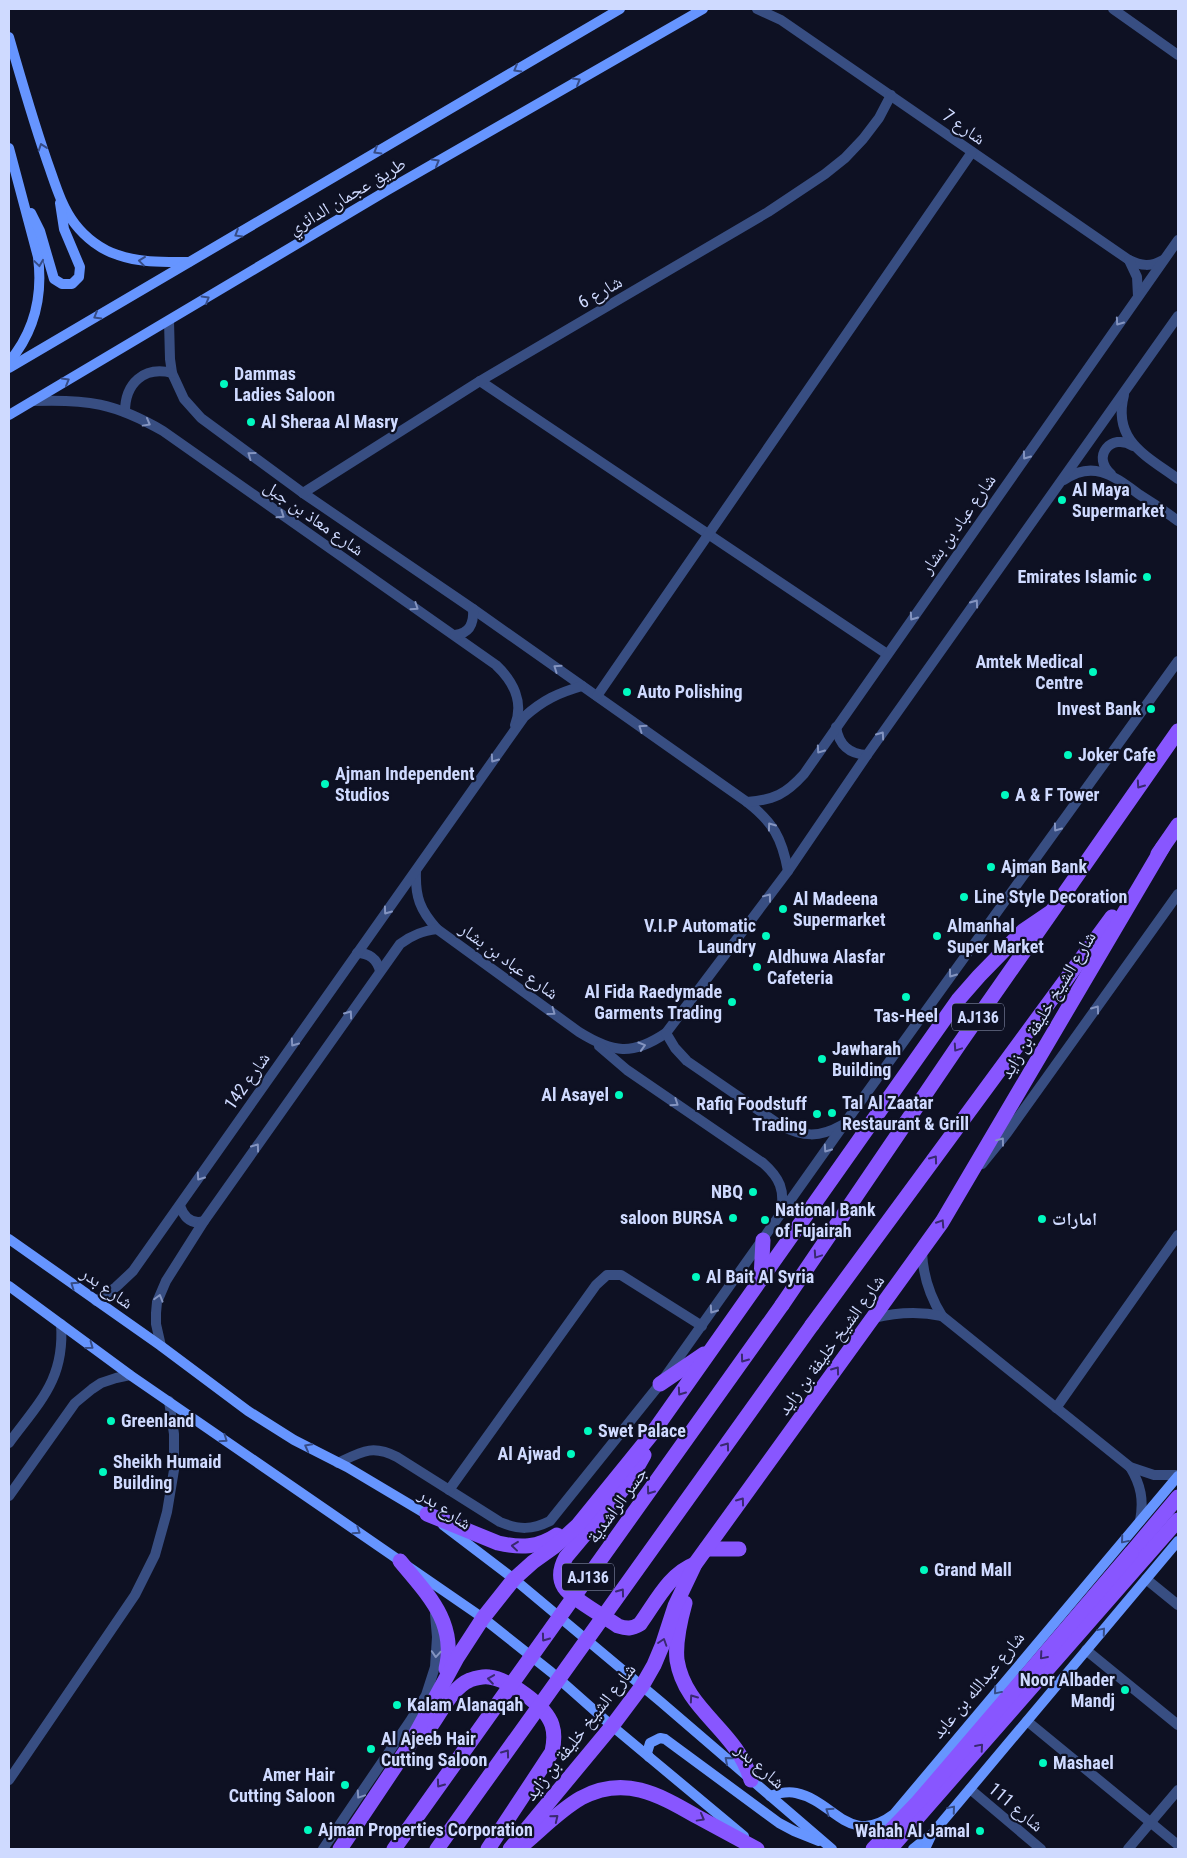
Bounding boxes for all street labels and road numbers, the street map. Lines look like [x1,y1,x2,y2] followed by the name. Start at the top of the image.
[938,104,990,150] street label: شارع 7
[284,152,412,243] street label: طريق عجمان الدائري
[574,271,626,313] street label: شارع 6
[915,470,1001,579] street label: شارع عباد بن بشار
[260,475,368,561] street label: شارع معاذ بن جبل
[454,917,563,1004] street label: شارع عباد بن بشار
[995,927,1102,1083] street label: شارع الشيخ خليفة بن زايد
[952,1004,1004,1030] road number: AJ136
[219,1048,275,1114] street label: شارع 142
[76,1262,137,1314] street label: شارع بدر
[773,1271,890,1420] street label: شارع الشيخ خليفة بن زايد
[582,1462,652,1547] street label: جسر الراشدية
[414,1483,476,1535] street label: شارع بدر
[562,1564,614,1590] road number: AJ136
[927,1627,1029,1743] street label: شارع عبدالله بن عابد
[520,1659,641,1806] street label: شارع الشيخ خليفة بن زايد
[730,1738,789,1794] street label: شارع بدر
[984,1778,1048,1836] street label: شارع 111

